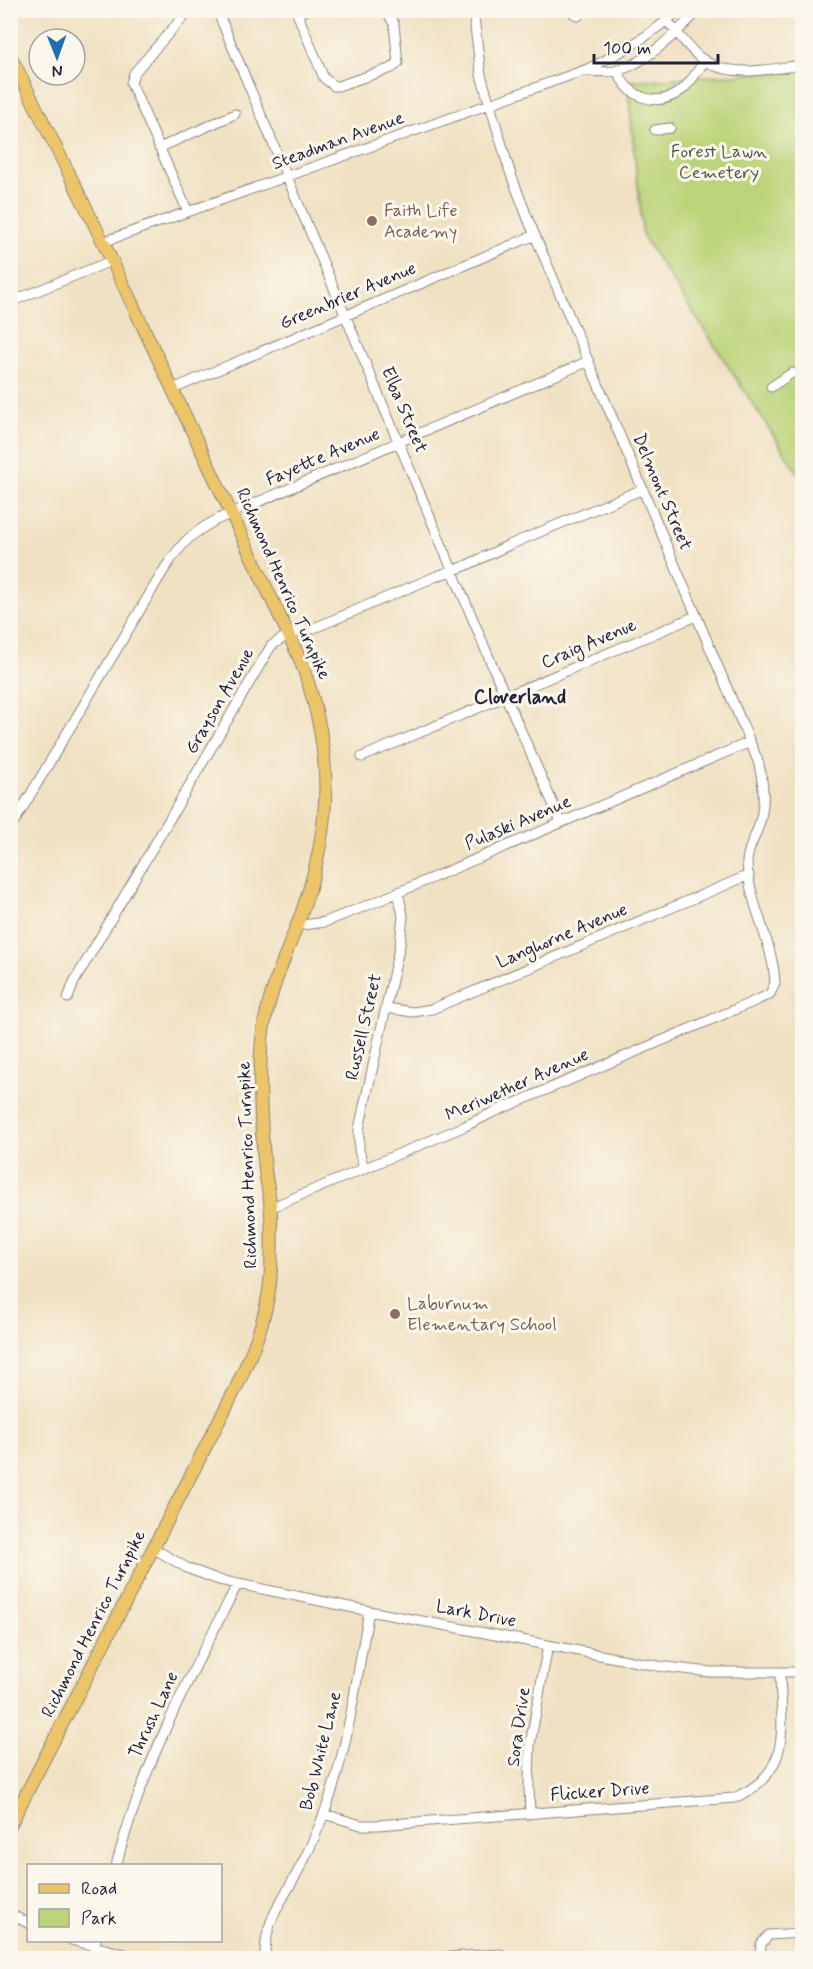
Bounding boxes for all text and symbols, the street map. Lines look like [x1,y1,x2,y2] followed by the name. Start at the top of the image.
[27,27,87,87] north arrow
[594,27,718,65] scale bar
[603,37,651,61] text: 100 m
[52,60,63,81] text: N
[269,106,408,176] street label: Steadman Avenue
[671,140,767,185] park label: Forest Lawn Cemetery
[384,199,458,244] place label: Faith Life Academy
[365,214,379,228] marker: Faith Life Academy
[276,256,420,336] street label: Greenbrier Avenue
[375,363,433,457] street label: Elba Street
[262,422,384,492] street label: Fayette Avenue
[627,430,697,554] street label: Delmont Street
[230,484,336,684] street label: Richmond Henrico Turnpike
[538,613,641,676] street label: Craig Avenue
[180,643,260,759] street label: Grayson Avenue
[474,684,566,711] district label: Cloverland
[461,790,575,856] street label: Pulaski Avenue
[493,898,632,975] street label: Langhorne Avenue
[340,972,388,1082] street label: Russell Street
[442,1043,592,1127] street label: Meriwether Avenue
[232,1061,264,1269] street label: Richmond Henrico Turnpike
[407,1292,557,1337] place label: Laburnum Elementary School
[388,1307,402,1321] marker: Laburnum Elementary School
[36,1526,152,1722] street label: Richmond Henrico Turnpike
[434,1594,518,1634] street label: Lark Drive
[123,1668,185,1762] street label: Thrush Lane
[502,1686,536,1768] street label: Sora Drive
[295,1689,347,1813] street label: Bob White Lane
[550,1777,650,1807] street label: Flicker Drive
[27,1864,222,1942] legend
[81,1877,117,1901] text: Road
[81,1907,117,1931] text: Park

